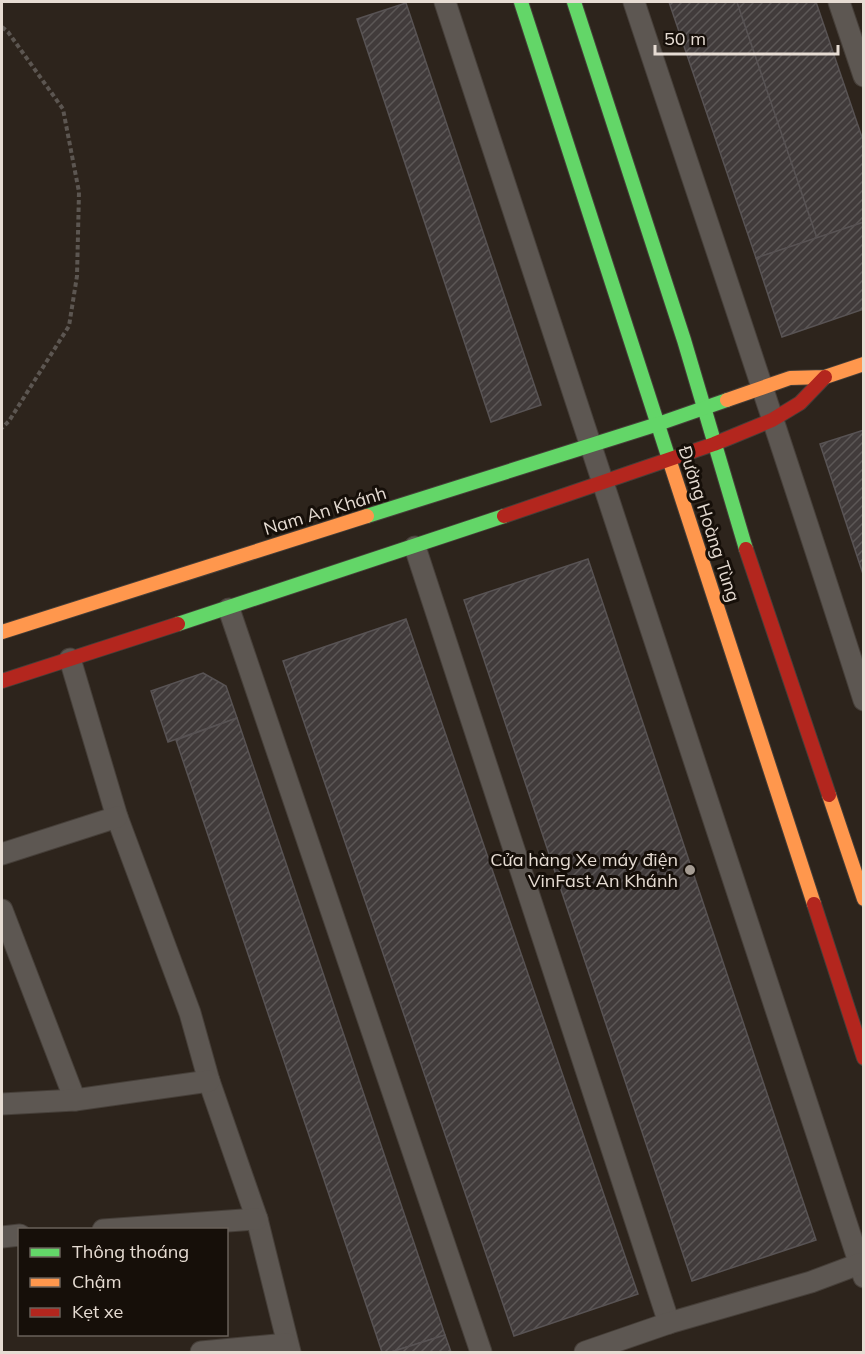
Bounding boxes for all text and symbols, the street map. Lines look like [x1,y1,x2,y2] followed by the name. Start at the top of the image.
[655,18,838,56] scale bar
[664,27,706,50] text: 50 m
[673,443,746,605] street label: Đường Hoàng Tùng
[261,481,389,540] street label: Nam An Khánh
[490,848,678,892] place label: Cửa hàng Xe máy điện VinFast An Khánh
[683,863,697,877] marker: Cửa hàng Xe máy điện VinFast An Khánh
[18,1228,228,1336] legend
[72,1240,189,1263] text: Thông thoáng
[72,1270,121,1293] text: Chậm
[72,1300,123,1323] text: Kẹt xe

